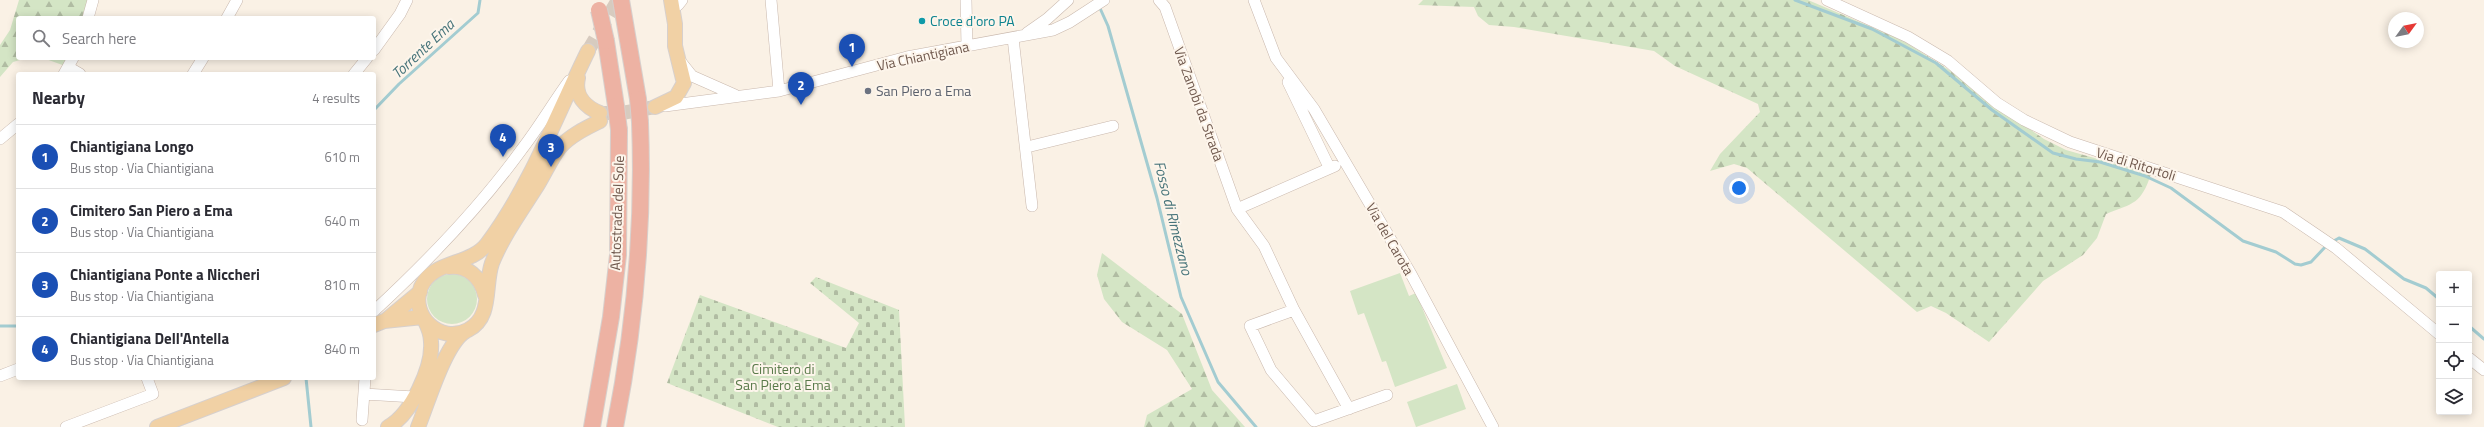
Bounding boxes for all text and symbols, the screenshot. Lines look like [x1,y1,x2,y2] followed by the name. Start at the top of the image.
[930,10,1015,31] place label: Croce d'oro PA
[386,12,460,84] water label: Torrente Ema
[2388,12,2424,48] north arrow
[16,16,376,60] search box
[917,16,927,26] marker: Croce d'oro PA
[30,27,52,49] icon: search
[62,27,136,50] text: Search here
[839,34,865,67] pin: 1
[875,35,971,76] street label: Via Chiantigiana
[1169,44,1230,164] street label: Via Zanobi da Strada
[788,72,814,105] pin: 2
[876,80,971,101] place label: San Piero a Ema
[32,85,85,111] text: Nearby
[863,86,873,96] marker: San Piero a Ema
[312,88,360,108] text: 4 results
[490,124,516,157] pin: 4
[538,134,564,167] pin: 3
[70,135,194,158] text: Chiantigiana Longo
[2094,141,2179,186] street label: Via di Ritortoli
[41,147,49,167] text: 1
[324,147,360,167] text: 610 m
[604,155,629,271] street label: Autostrada del Sole
[70,158,214,178] text: Bus stop · Via Chiantigiana
[1148,158,1199,278] water label: Fosso di Rimezzano
[1729,178,1749,198] your location
[70,199,233,222] text: Cimitero San Piero a Ema
[1361,199,1420,279] street label: Via del Carota
[41,211,49,231] text: 2
[324,211,360,231] text: 640 m
[70,222,214,242] text: Bus stop · Via Chiantigiana
[70,263,260,286] text: Chiantigiana Ponte a Niccheri
[2436,271,2472,415] map controls
[2436,271,2472,307] button: +
[41,275,49,295] text: 3
[324,275,360,295] text: 810 m
[70,286,214,306] text: Bus stop · Via Chiantigiana
[2436,307,2472,343] button: −
[70,327,229,350] text: Chiantigiana Dell'Antella
[41,339,49,359] text: 4
[324,339,360,359] text: 840 m
[2436,343,2472,379] button: locate
[70,350,214,370] text: Bus stop · Via Chiantigiana
[735,358,831,395] park label: Cimitero di San Piero a Ema
[2436,379,2472,415] button: layers

